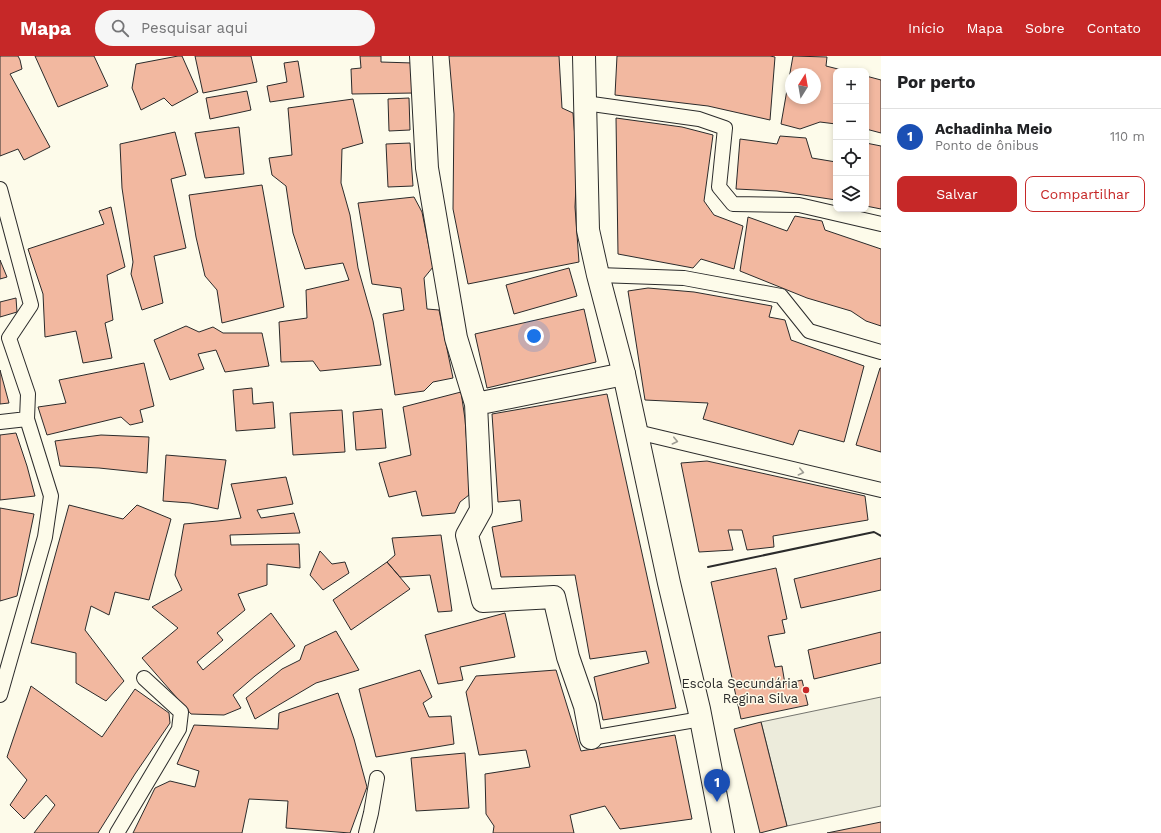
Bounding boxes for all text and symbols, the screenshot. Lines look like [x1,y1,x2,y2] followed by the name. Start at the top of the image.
[95,10,375,46] search box
[20,17,71,40] text: Mapa
[109,17,131,39] icon: search
[141,19,248,37] text: Pesquisar aqui
[908,20,944,36] text: Início
[966,20,1003,36] text: Mapa
[1025,20,1065,36] text: Sobre
[1087,20,1141,36] text: Contato
[785,68,821,104] north arrow
[833,68,869,212] map controls
[833,68,869,104] button: +
[897,72,975,92] text: Por perto
[833,104,869,140] button: −
[935,120,1052,138] text: Achadinha Meio
[907,129,913,144] text: 1
[1110,129,1145,144] text: 110 m
[935,138,1039,153] text: Ponto de ônibus
[833,140,869,176] button: locate
[833,176,869,212] button: layers
[897,176,1017,212] button: Salvar
[1025,176,1145,212] button: Compartilhar
[524,326,544,346] your location
[672,437,678,445] one-way arrow
[798,467,805,475] one-way arrow
[681,676,799,706] place label: Escola Secundária Regina Silva
[801,685,811,695] marker: Escola Secundária Regina Silva
[704,769,730,802] pin: 1

